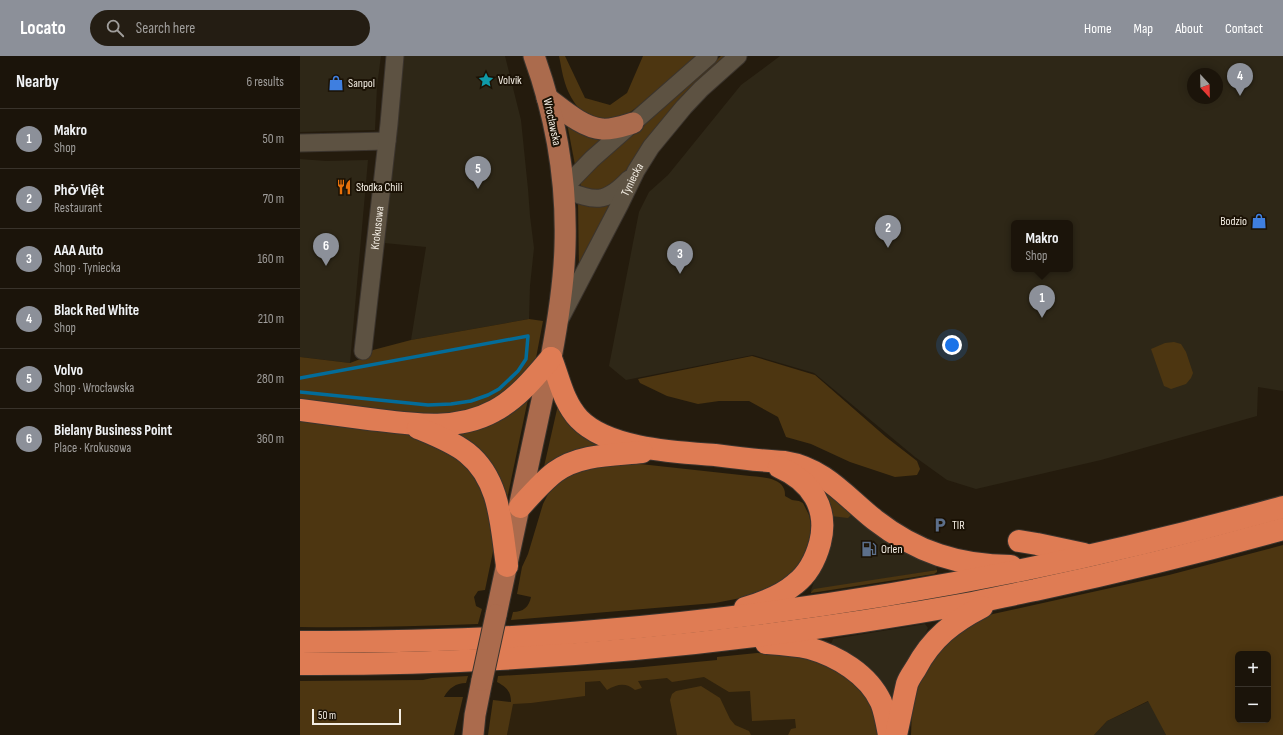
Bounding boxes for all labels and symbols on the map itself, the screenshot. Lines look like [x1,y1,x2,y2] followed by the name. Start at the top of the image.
[1227,63,1253,96] pin: 4
[1187,68,1223,104] north arrow
[477,71,495,89] place icon: Volvik
[498,73,522,88] place label: Volvik
[327,74,345,92] shop icon: Sanpol
[348,76,375,91] place label: Sanpol
[540,97,564,147] street label: Wrocławska
[465,156,491,189] pin: 5
[617,160,647,199] street label: Tyniecka
[335,178,353,196] restaurant icon: Słodka Chili
[356,180,402,195] place label: Słodka Chili
[367,205,387,250] street label: Krokusowa
[1250,212,1268,230] shop icon: Bodzio
[1220,214,1247,229] place label: Bodzio
[875,215,901,248] pin: 2
[313,233,339,266] pin: 6
[667,241,693,274] pin: 3
[1029,285,1055,318] pin: 1
[942,335,962,355] your location
[931,516,949,534] parking icon: TIR
[952,518,965,533] place label: TIR
[860,540,878,558] fuel station icon: Orlen
[881,542,903,557] place label: Orlen
[312,707,401,726] scale bar

